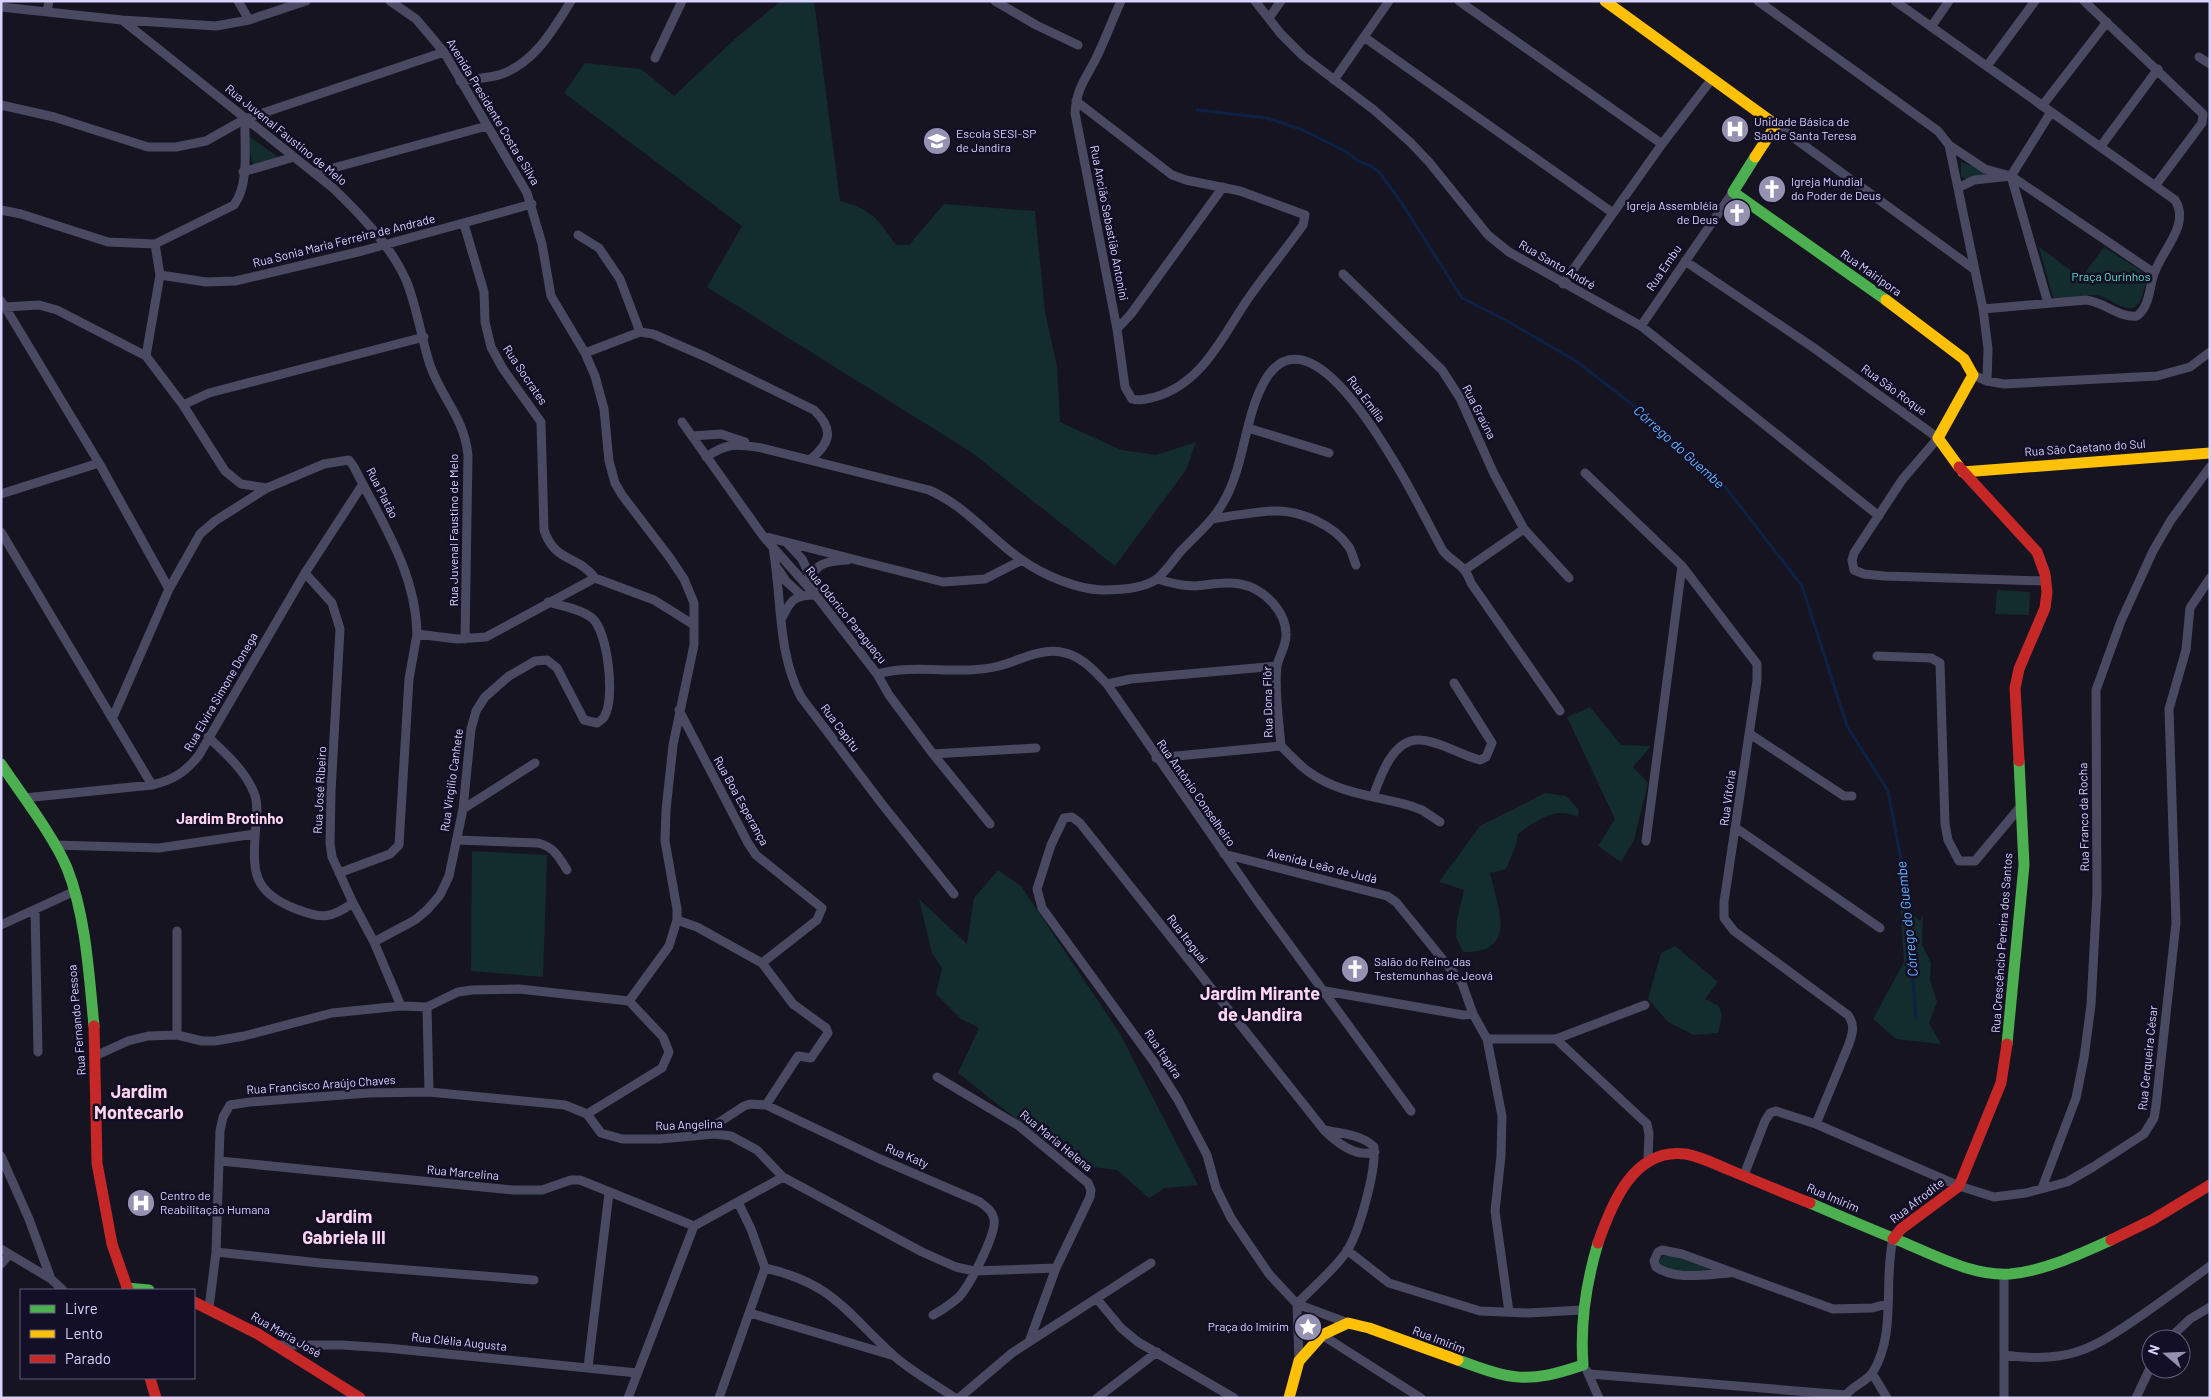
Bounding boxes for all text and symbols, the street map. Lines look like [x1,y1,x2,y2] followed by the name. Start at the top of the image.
[445,36,543,187] street label: Avenida Presidente Costa e Silva
[223,81,350,188] street label: Rua Juvenal Faustino de Melo
[1720,114,1750,144] hospital icon: Unidade Básica de Saúde Santa Teresa
[1754,114,1856,142] place label: Unidade Básica de Saúde Santa Teresa
[922,126,952,156] school or university icon: Escola SESI-SP de Jandira
[956,126,1036,154] place label: Escola SESI-SP de Jandira
[1088,144,1132,302] street label: Rua Ancião Sebastião Antonini
[1757,174,1787,204] church icon: Igreja Mundial do Poder de Deus
[1791,174,1881,202] place label: Igreja Mundial do Poder de Deus
[1626,198,1718,226] place label: Igreja Assembléia de Deus
[1722,198,1752,228] church icon: Igreja Assembléia de Deus
[251,211,436,269] street label: Rua Sonia Maria Ferreira de Andrade
[1517,237,1598,292] street label: Rua Santo André
[1643,242,1684,293] street label: Rua Embu
[1838,246,1905,298] street label: Rua Mairipora
[2072,269,2151,283] park label: Praça Ourinhos
[501,342,551,407] street label: Rua Socrates
[1859,361,1930,418] street label: Rua São Roque
[1345,373,1389,424] street label: Rua Emília
[1460,382,1500,441] street label: Rua Graúna
[1631,401,1728,492] water label: Córrego do Guembe
[2024,436,2146,458] street label: Rua São Caetano do Sul
[446,454,460,606] street label: Rua Juvenal Faustino de Melo
[364,465,402,520] street label: Rua Platão
[803,563,890,666] street label: Rua Odorico Paraguaçu
[180,630,260,753] street label: Rua Elvira Simone Donega
[1259,665,1275,738] street label: Rua Dona Flôr
[818,701,863,754] street label: Rua Capitu
[437,727,465,832] street label: Rua Virgilio Canhete
[1155,736,1239,848] street label: Rua Antônio Conselheiro
[310,746,328,834] street label: Rua José Ribeiro
[711,753,772,848] street label: Rua Boa Esperança
[2075,763,2091,872] street label: Rua Franco da Rocha
[1716,769,1738,827] street label: Rua Vitória
[176,809,284,827] district label: Jardim Brotinho
[1266,845,1379,885] street label: Avenida Leão de Judá
[1988,852,2014,1033] street label: Rua Crescêncio Pereira dos Santos
[1892,860,1921,978] water label: Córrego do Guembe
[1165,911,1211,966] street label: Rua Itaguaí
[1340,954,1370,984] church icon: Salão do Reino das Testemunhas de Jeová
[1374,954,1493,982] place label: Salão do Reino das Testemunhas de Jeová
[64,964,88,1076] street label: Rua Fernando Pessoa
[1200,982,1320,1025] district label: Jardim Mirante de Jandira
[2135,1004,2160,1111] street label: Rua Cerqueira César
[1142,1026,1185,1081] street label: Rua Itapira
[246,1072,396,1096] street label: Rua Francisco Araújo Chaves
[94,1080,184,1123] district label: Jardim Montecarlo
[1018,1107,1096,1174] street label: Rua Maria Helena
[655,1116,723,1132] street label: Rua Angelina
[884,1140,932,1171] street label: Rua Katy
[426,1162,500,1182] street label: Rua Marcelina
[1887,1175,1946,1226] street label: Rua Afrodite
[1805,1180,1862,1214] street label: Rua Imirim
[126,1188,156,1218] hospital icon: Centro de Reabilitação Humana
[160,1188,270,1216] place label: Centro de Reabilitação Humana
[302,1205,386,1248] district label: Jardim Gabriela III
[20,1289,195,1379] legend
[65,1299,98,1317] text: Livre
[249,1308,324,1360] street label: Rua Maria José
[1293,1312,1323,1342] place icon: Praça do Imirim
[1208,1319,1289,1333] place label: Praça do Imirim
[1411,1323,1468,1356] street label: Rua Imirim
[65,1324,103,1342] text: Lento
[411,1329,508,1353] street label: Rua Clélia Augusta
[2141,1329,2191,1379] north arrow
[2144,1342,2163,1357] text: N
[65,1349,111,1367] text: Parado

